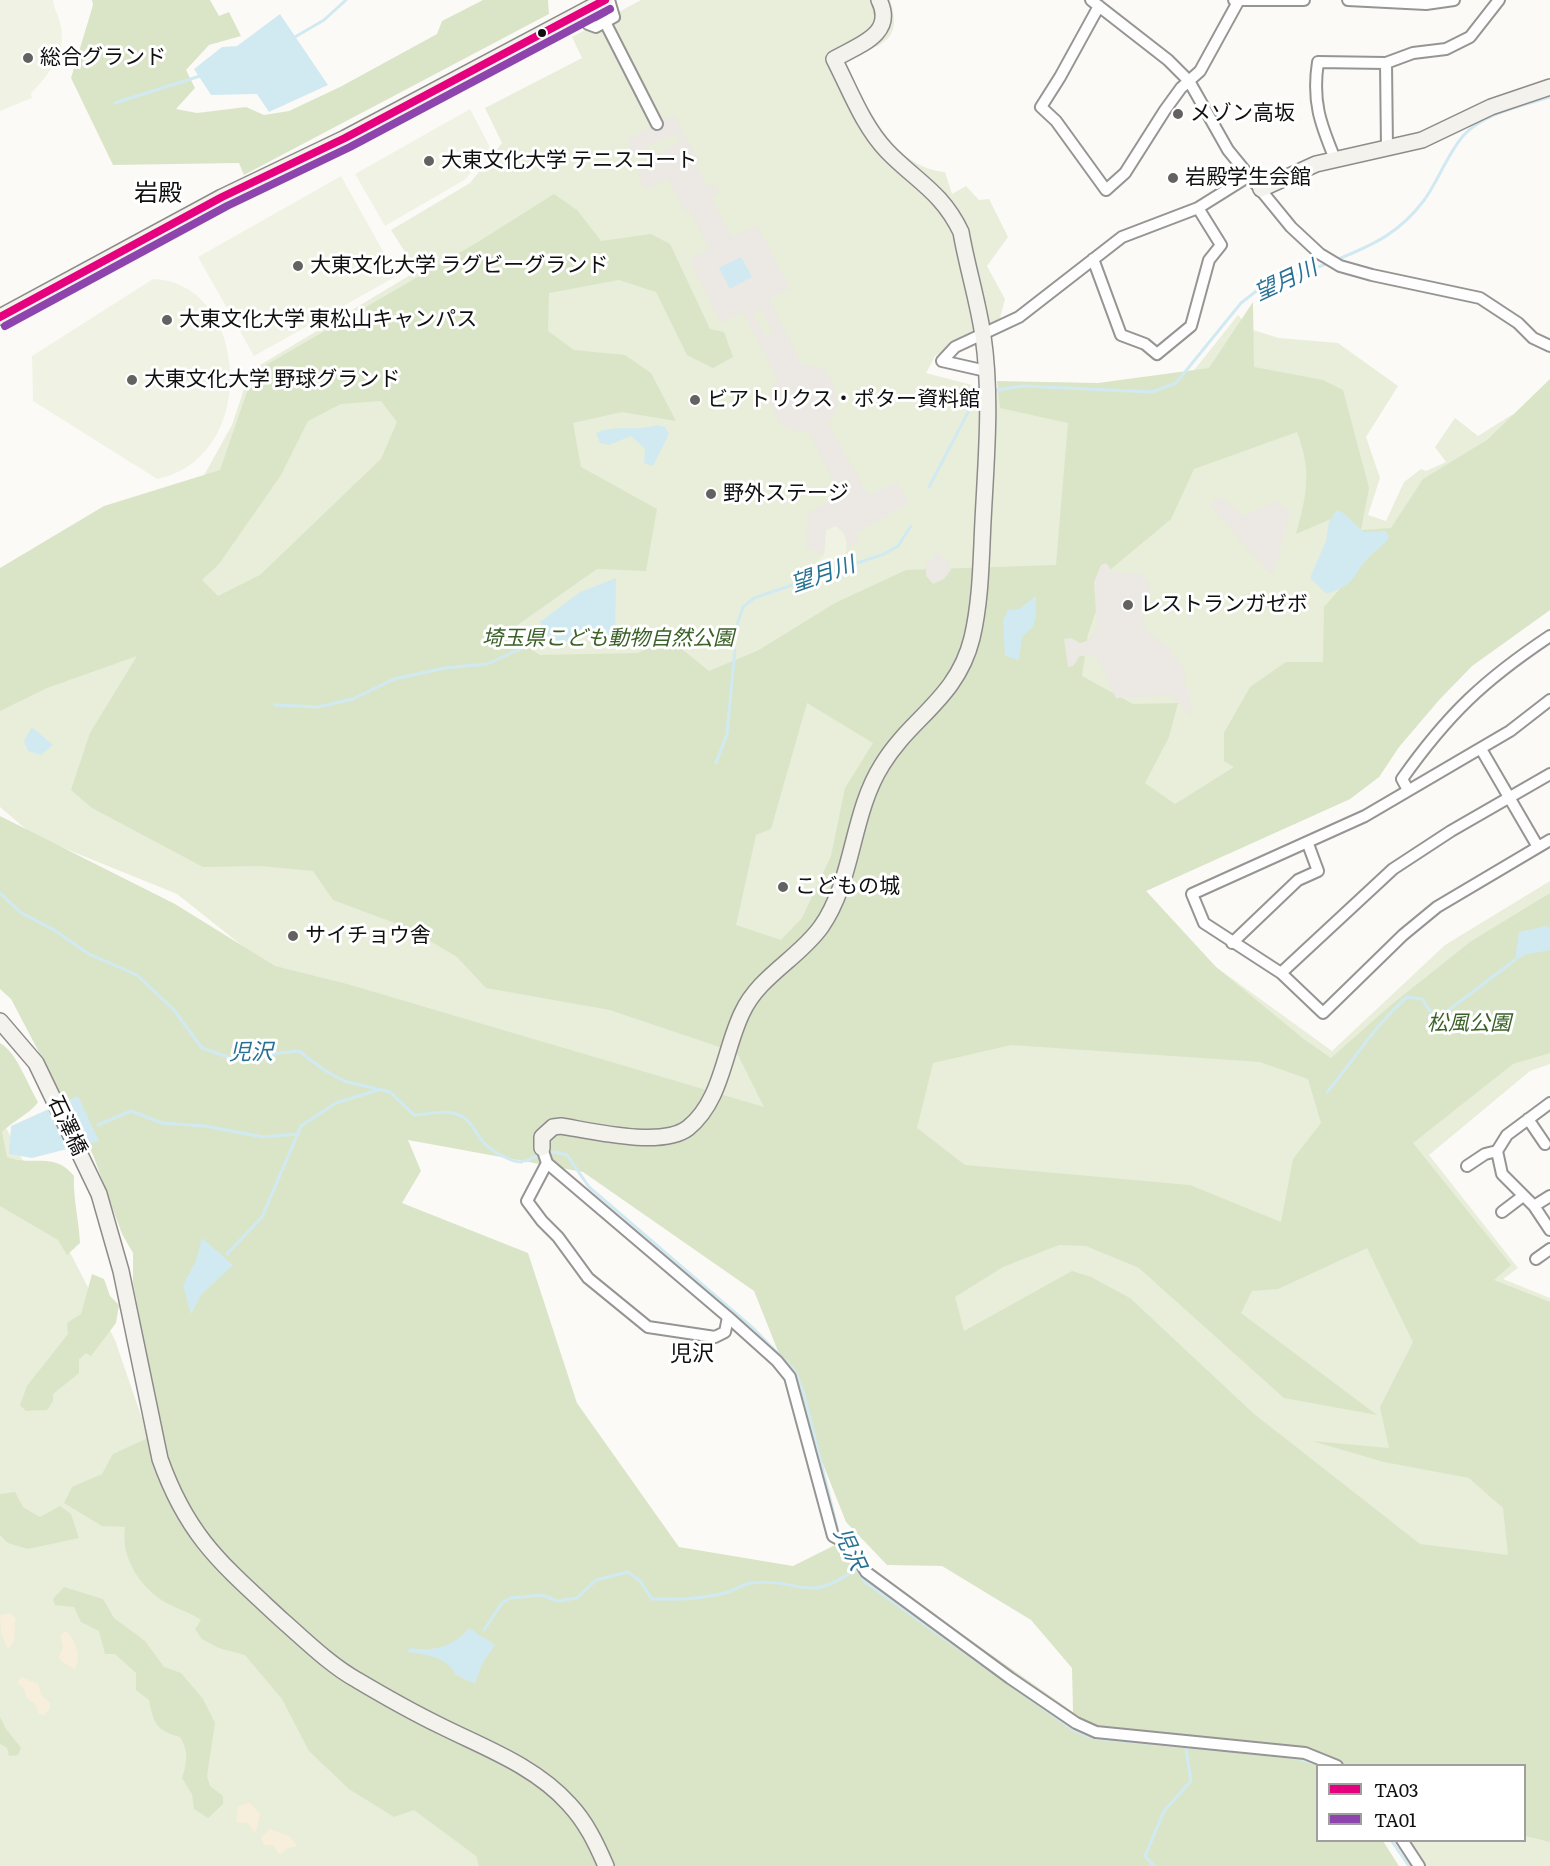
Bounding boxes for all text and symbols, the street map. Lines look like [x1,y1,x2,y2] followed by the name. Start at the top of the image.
[536,27,548,39] unlabelled marker
[40,45,166,71] place label: 総合グランド
[21,51,35,65] marker: 総合グランド
[1190,101,1295,127] place label: メゾン高坂
[1171,107,1185,121] marker: メゾン高坂
[441,148,697,174] place label: 大東文化大学 テニスコート
[422,154,436,168] marker: 大東文化大学 テニスコート
[1185,165,1311,191] place label: 岩殿学生会館
[1166,171,1180,185] marker: 岩殿学生会館
[134,180,182,208] district label: 岩殿
[310,253,608,279] place label: 大東文化大学 ラグビーグランド
[1251,255,1321,307] water label: 望月川
[291,259,305,273] marker: 大東文化大学 ラグビーグランド
[179,307,477,333] place label: 大東文化大学 東松山キャンパス
[160,313,174,327] marker: 大東文化大学 東松山キャンパス
[144,367,400,393] place label: 大東文化大学 野球グランド
[125,373,139,387] marker: 大東文化大学 野球グランド
[707,387,980,413] place label: ビアトリクス・ポター資料館
[688,393,702,407] marker: ビアトリクス・ポター資料館
[723,481,849,507] place label: 野外ステージ
[704,487,718,501] marker: 野外ステージ
[788,552,858,598] water label: 望月川
[1140,592,1308,618] place label: レストランガゼボ
[1121,598,1135,612] marker: レストランガゼボ
[482,626,734,652] park label: 埼玉県こども動物自然公園
[795,874,900,900] place label: こどもの城
[776,880,790,894] marker: こどもの城
[305,923,431,949] place label: サイチョウ舎
[286,929,300,943] marker: サイチョウ舎
[1427,1011,1511,1037] park label: 松風公園
[229,1039,273,1067] water label: 児沢
[42,1092,92,1160] street label: 石澤橋
[670,1342,714,1368] district label: 児沢
[828,1523,870,1575] water label: 児沢
[1316,1764,1526,1842] legend
[1374,1776,1419,1803] text: TA03
[1374,1806,1416,1833] text: TA01

